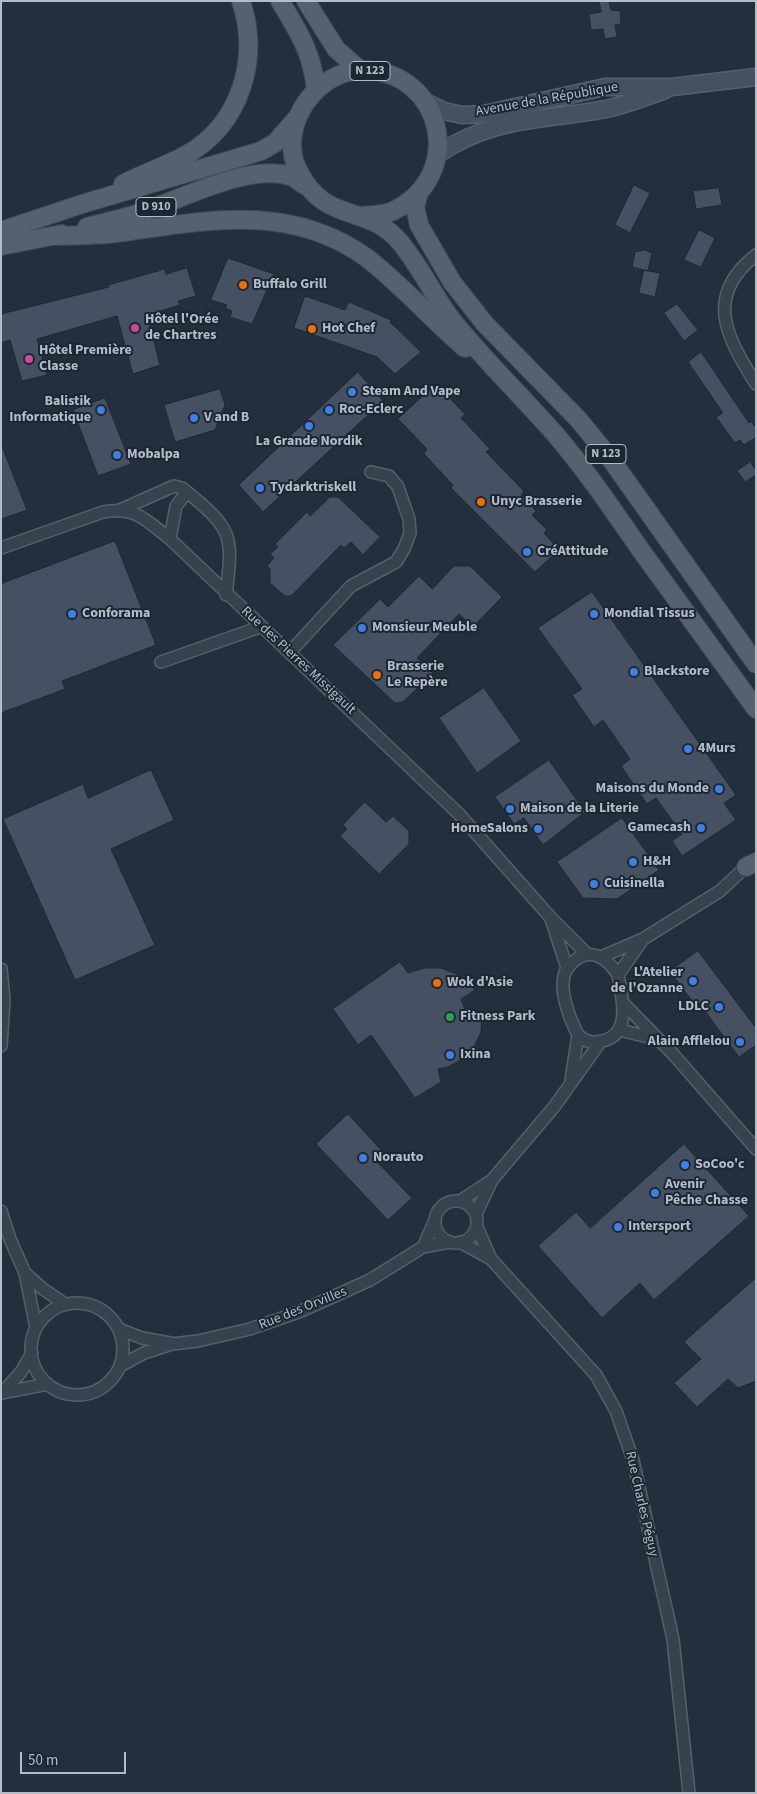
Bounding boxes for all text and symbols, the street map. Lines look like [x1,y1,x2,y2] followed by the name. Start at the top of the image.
[350,61,390,80] road number: N 123
[475,79,619,121] street label: Avenue de la République
[136,198,176,216] road number: D 910
[253,277,327,293] place label: Buffalo Grill
[237,279,249,291] marker: Buffalo Grill
[145,312,219,344] place label: Hôtel l'Orée de Chartres
[322,321,375,337] place label: Hot Chef
[129,322,141,334] marker: Hôtel l'Orée de Chartres
[306,323,318,335] marker: Hot Chef
[39,343,132,376] place label: Hôtel Première Classe
[23,353,35,365] marker: Hôtel Première Classe
[362,384,461,400] place label: Steam And Vape
[346,386,358,398] marker: Steam And Vape
[9,394,91,427] place label: Balistik Informatique
[339,402,403,418] place label: Roc-Eclerc
[95,404,107,416] marker: Balistik Informatique
[323,404,335,416] marker: Roc-Eclerc
[204,410,249,426] place label: V and B
[188,412,200,424] marker: V and B
[303,420,315,432] marker: La Grande Nordik
[255,434,363,450] place label: La Grande Nordik
[586,444,626,464] road number: N 123
[127,447,180,463] place label: Mobalpa
[111,449,123,461] marker: Mobalpa
[270,480,356,496] place label: Tydarktriskell
[254,482,266,494] marker: Tydarktriskell
[491,494,582,510] place label: Unyc Brasserie
[475,496,487,508] marker: Unyc Brasserie
[537,544,608,560] place label: CréAttitude
[521,546,533,558] marker: CréAttitude
[237,603,359,719] street label: Rue des Pierres Missigault
[82,606,150,622] place label: Conforama
[604,606,695,622] place label: Mondial Tissus
[66,608,78,620] marker: Conforama
[588,608,600,620] marker: Mondial Tissus
[372,620,477,636] place label: Monsieur Meuble
[356,622,368,634] marker: Monsieur Meuble
[387,659,448,692] place label: Brasserie Le Repère
[644,664,710,680] place label: Blackstore
[628,666,640,678] marker: Blackstore
[371,669,383,681] marker: Brasserie Le Repère
[698,741,736,757] place label: 4Murs
[682,743,694,755] marker: 4Murs
[596,781,709,797] place label: Maisons du Monde
[713,783,725,795] marker: Maisons du Monde
[520,801,639,817] place label: Maison de la Literie
[504,803,516,815] marker: Maison de la Literie
[627,820,691,836] place label: Gamecash
[451,821,528,837] place label: HomeSalons
[695,822,707,834] marker: Gamecash
[532,823,544,835] marker: HomeSalons
[643,854,671,870] place label: H&H
[627,856,639,868] marker: H&H
[604,876,665,892] place label: Cuisinella
[588,878,600,890] marker: Cuisinella
[610,965,683,998] place label: L'Atelier de l'Ozanne
[447,975,513,991] place label: Wok d'Asie
[687,975,699,987] marker: L'Atelier de l'Ozanne
[431,977,443,989] marker: Wok d'Asie
[678,999,709,1015] place label: LDLC
[713,1001,725,1013] marker: LDLC
[460,1009,536,1025] place label: Fitness Park
[444,1011,456,1023] marker: Fitness Park
[648,1034,730,1050] place label: Alain Afflelou
[734,1036,746,1048] marker: Alain Afflelou
[460,1047,491,1063] place label: Ixina
[444,1049,456,1061] marker: Ixina
[373,1150,423,1166] place label: Norauto
[357,1152,369,1164] marker: Norauto
[695,1157,745,1173] place label: SoCoo'c
[679,1159,691,1171] marker: SoCoo'c
[665,1177,748,1210] place label: Avenir Pêche Chasse
[649,1187,661,1199] marker: Avenir Pêche Chasse
[628,1219,691,1235] place label: Intersport
[612,1221,624,1233] marker: Intersport
[257,1284,349,1334] street label: Rue des Orvilles
[621,1450,661,1558] street label: Rue Charles Péguy
[22,1742,129,1774] scale bar
[28,1750,58,1771] text: 50 m

